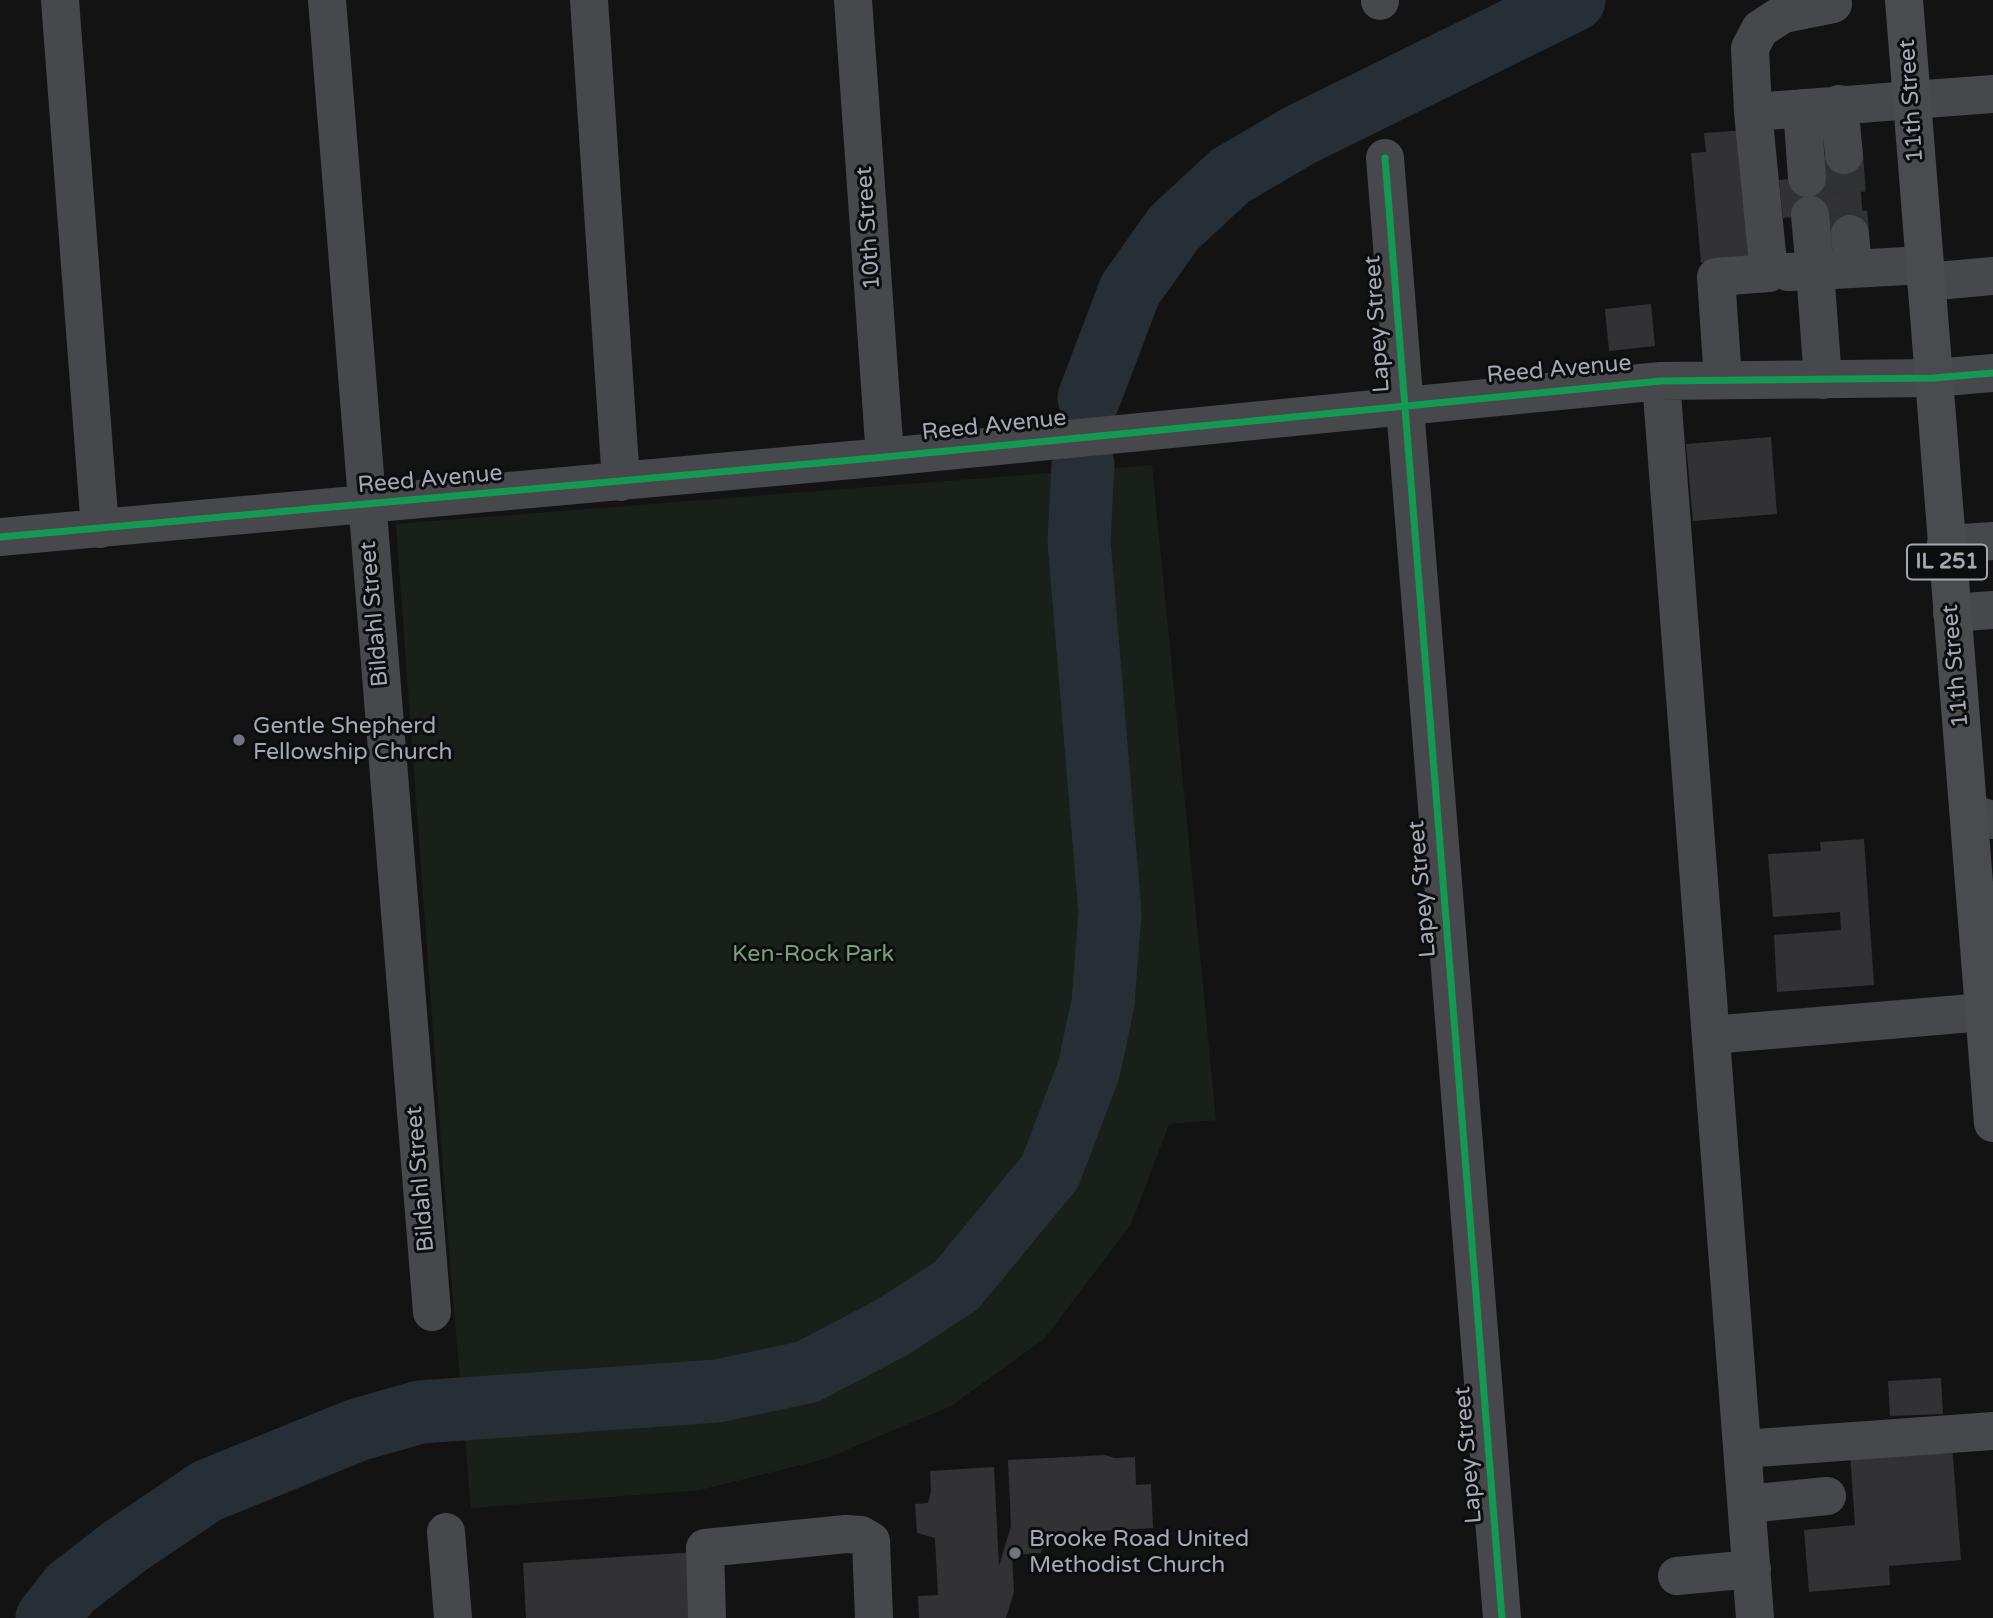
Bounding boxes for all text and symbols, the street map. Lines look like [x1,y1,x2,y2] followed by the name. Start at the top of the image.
[1894,38,1930,164] street label: 11th Street
[851,165,887,291] street label: 10th Street
[1359,254,1397,394] street label: Lapey Street
[1485,350,1633,390] street label: Reed Avenue
[920,405,1068,447] street label: Reed Avenue
[356,460,504,500] street label: Reed Avenue
[355,540,395,688] street label: Bildahl Street
[1907,544,1987,580] road number: IL 251
[1937,603,1975,729] street label: 11th Street
[253,713,452,767] place label: Gentle Shepherd Fellowship Church
[231,732,247,748] marker: Gentle Shepherd Fellowship Church
[1403,819,1443,959] street label: Lapey Street
[732,941,894,969] park label: Ken-Rock Park
[401,1105,441,1253] street label: Bildahl Street
[1449,1385,1489,1525] street label: Lapey Street
[1029,1526,1249,1580] place label: Brooke Road United Methodist Church
[1007,1545,1023,1561] marker: Brooke Road United Methodist Church

